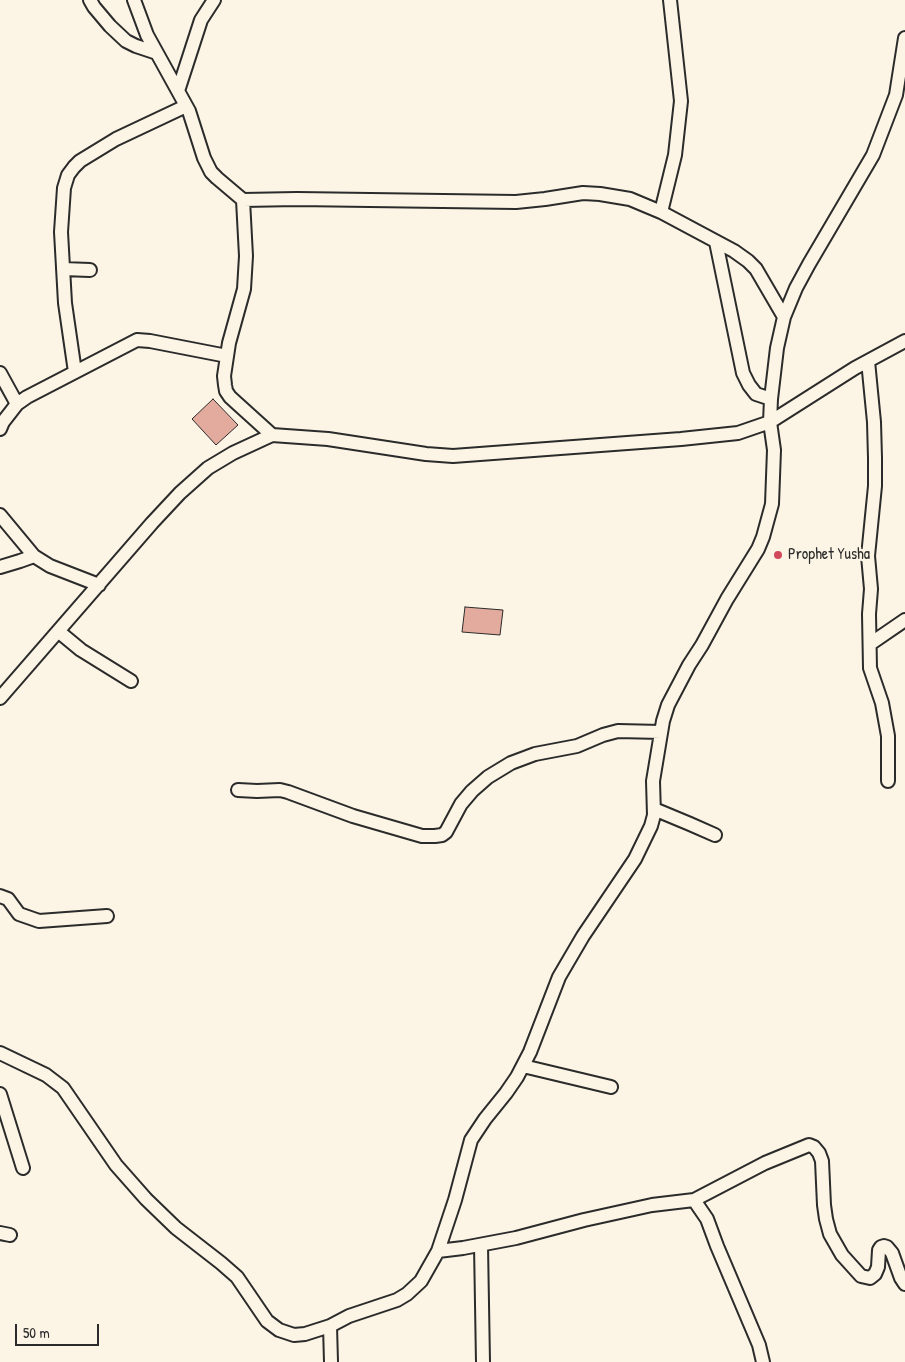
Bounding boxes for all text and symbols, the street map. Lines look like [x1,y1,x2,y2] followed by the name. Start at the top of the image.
[788,545,870,565] place label: Prophet Yusha
[772,549,784,561] marker: Prophet Yusha
[18,1314,101,1346] scale bar
[23,1322,50,1343] text: 50 m

